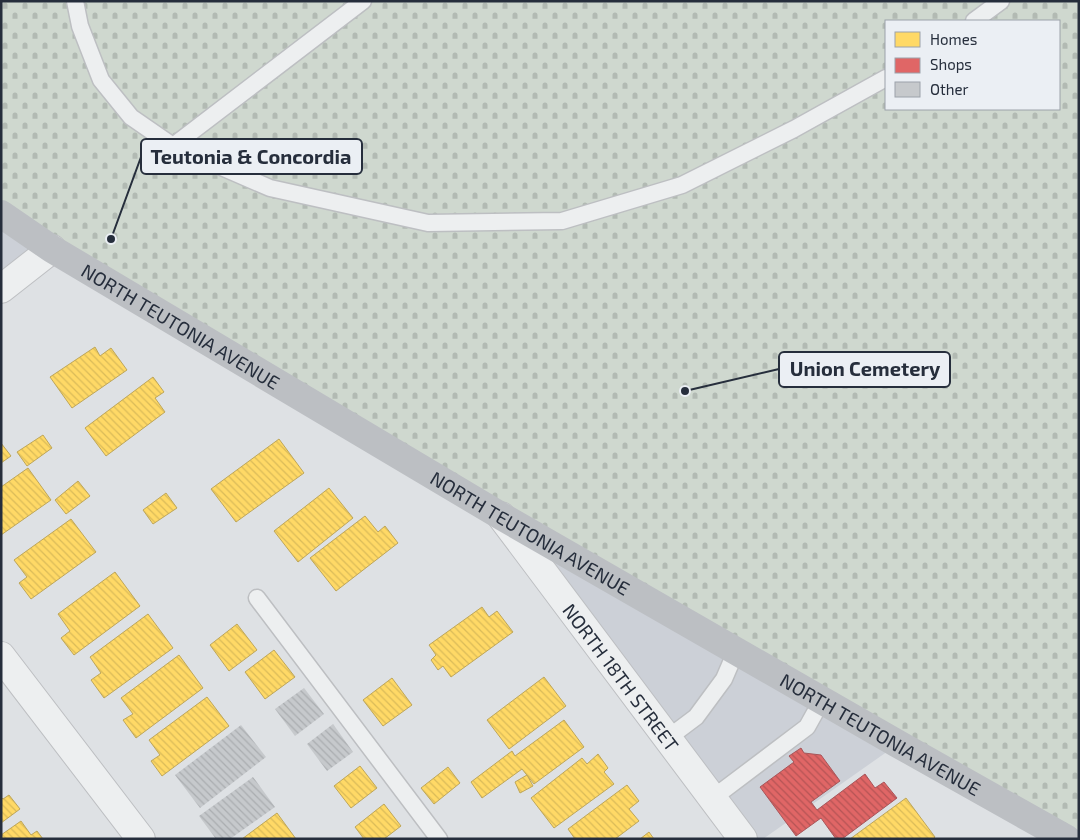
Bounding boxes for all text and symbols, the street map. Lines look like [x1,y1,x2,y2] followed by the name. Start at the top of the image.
[885,20,1060,110] legend
[930,30,977,48] text: Homes
[930,55,972,73] text: Shops
[930,80,969,98] text: Other
[141,139,362,174] callout: Teutonia & Concordia
[151,144,351,168] text: Teutonia & Concordia
[78,258,284,394] street label: NORTH TEUTONIA AVENUE
[779,352,950,387] callout: Union Cemetery
[790,356,941,381] text: Union Cemetery
[427,465,634,599] street label: NORTH TEUTONIA AVENUE
[559,599,684,755] street label: NORTH 18TH STREET
[777,668,985,800] street label: NORTH TEUTONIA AVENUE

